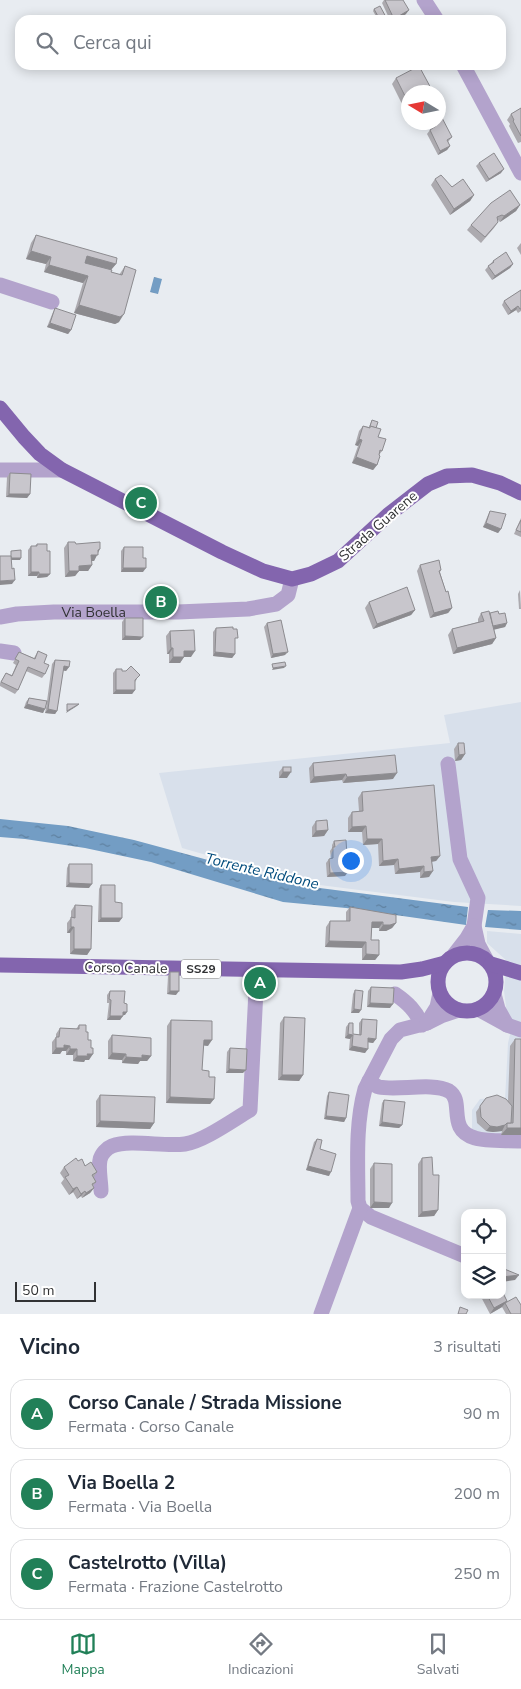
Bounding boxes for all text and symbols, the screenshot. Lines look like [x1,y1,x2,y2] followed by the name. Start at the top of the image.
[15,15,506,70] search box
[33,29,61,57] icon: search
[73,30,152,56] text: Cerca qui
[401,85,446,130] north arrow
[125,484,157,522] pin: C
[335,487,421,565] street label: Strada Guarene
[145,583,177,621] pin: B
[60,603,126,622] street label: Via Boella
[203,848,321,894] water label: Torrente Riddone
[338,848,364,874] your location
[84,958,168,978] street label: Corso Canale
[181,960,221,979] road number: SS29
[244,964,276,1002] pin: A
[461,1209,506,1299] map controls
[461,1209,506,1254] button: locate
[461,1254,506,1299] button: layers
[15,1279,96,1302] scale bar
[22,1281,54,1300] text: 50 m
[20,1333,80,1361] text: Vicino
[433,1336,501,1358] text: 3 risultati
[68,1390,342,1416] text: Corso Canale / Strada Missione
[31,1403,43,1425] text: A
[463,1403,500,1425] text: 90 m
[68,1416,234,1438] text: Fermata · Corso Canale
[68,1470,175,1496] text: Via Boella 2
[31,1483,43,1505] text: B
[453,1483,500,1505] text: 200 m
[68,1496,212,1518] text: Fermata · Via Boella
[68,1550,227,1576] text: Castelrotto (Villa)
[32,1563,42,1585] text: C
[453,1563,500,1585] text: 250 m
[68,1576,283,1598] text: Fermata · Frazione Castelrotto
[62,1630,105,1679] tab: Mappa
[228,1630,293,1679] tab: Indicazioni
[417,1630,459,1679] tab: Salvati

